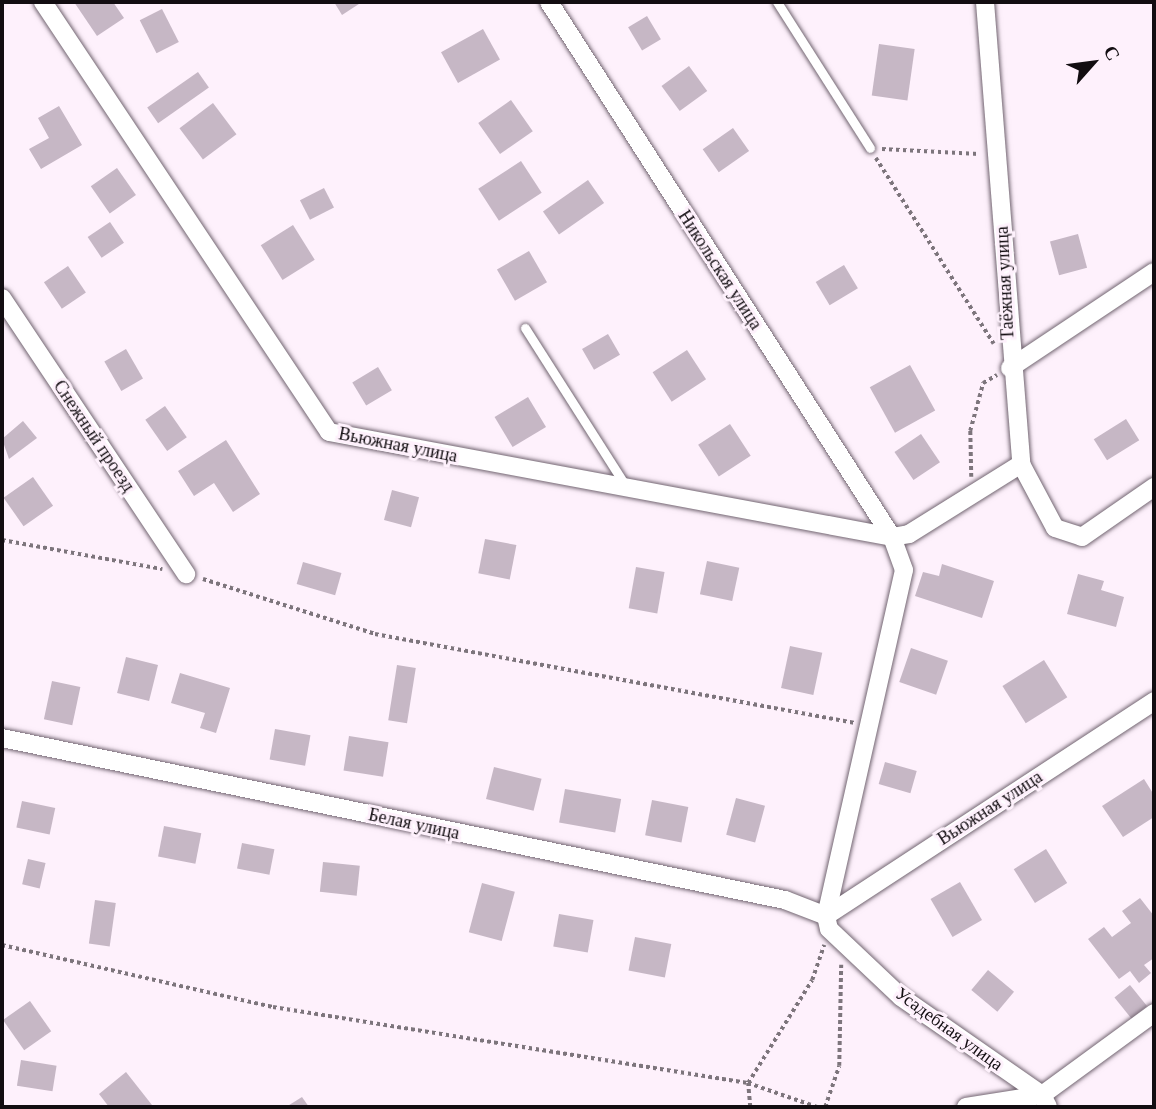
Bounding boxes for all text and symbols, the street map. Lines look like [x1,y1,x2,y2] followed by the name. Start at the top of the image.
[1058,28,1128,98] north arrow
[1099,42,1124,64] text: С
[673,206,767,334] street label: Никольская улица
[991,226,1019,340] street label: Таёжная улица
[49,376,139,496] street label: Снежный проезд
[337,423,459,467] street label: Вьюжная улица
[934,766,1046,850] street label: Вьюжная улица
[367,804,461,844] street label: Белая улица
[891,983,1007,1075] street label: Усадебная улица

